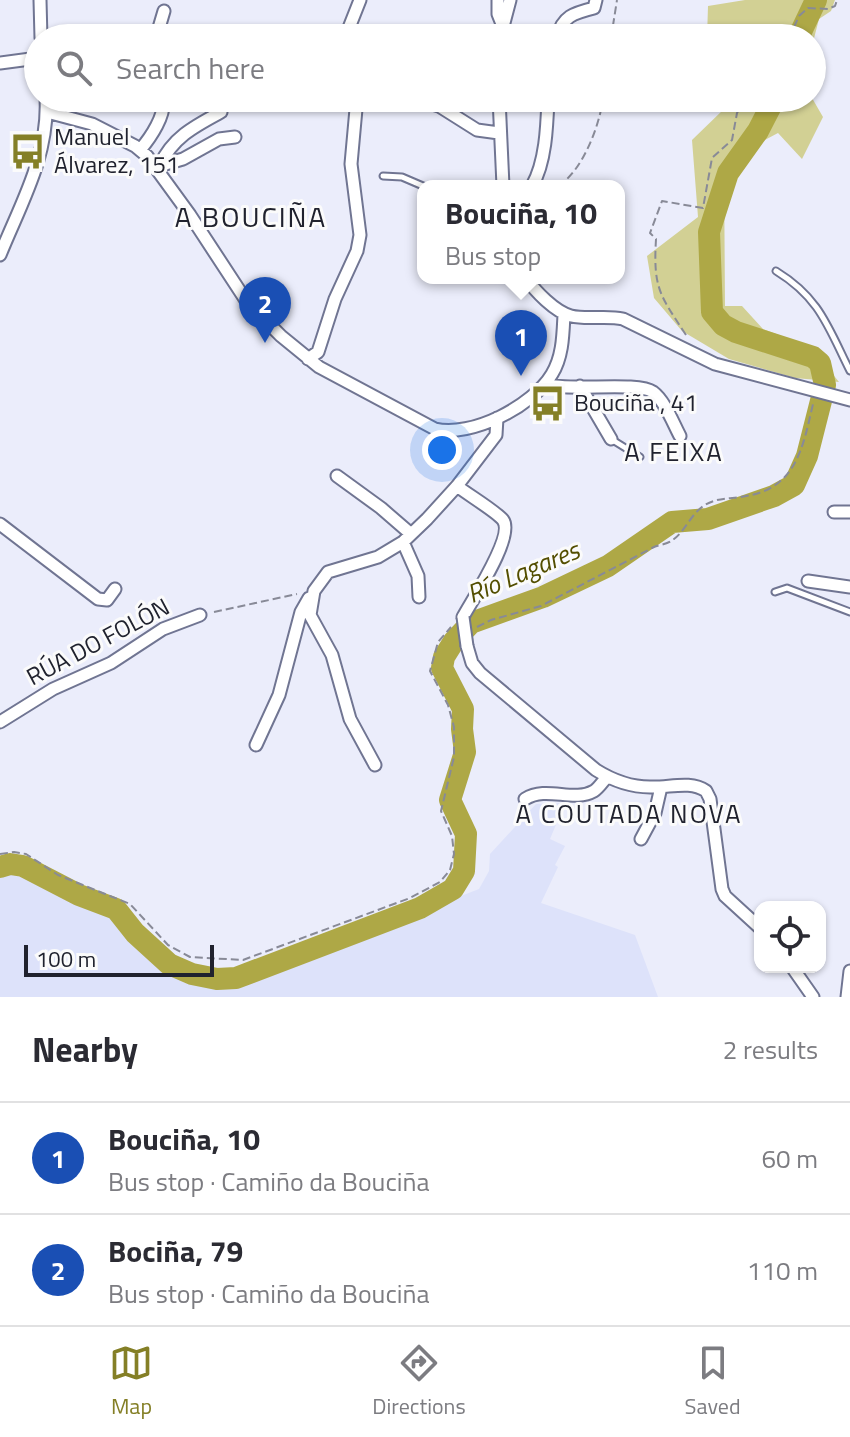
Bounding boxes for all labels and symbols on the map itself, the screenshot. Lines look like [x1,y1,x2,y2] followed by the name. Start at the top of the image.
[54,118,179,182] place label: Manuel Álvarez, 151
[9,132,47,170] bus stop icon: Manuel Álvarez, 151
[175,195,327,238] district label: A BOUCIÑA
[239,277,291,343] pin: 2
[495,310,547,376] pin: 1
[529,384,567,422] bus stop icon: Bouciña , 41
[574,384,698,420] place label: Bouciña , 41
[422,430,462,470] your location
[624,432,724,471] district label: A FEIXA
[460,530,587,613] water label: Río Lagares
[20,588,176,694] street label: RÚA DO FOLÓN
[516,794,742,833] district label: A COUTADA NOVA
[24,941,214,977] scale bar

